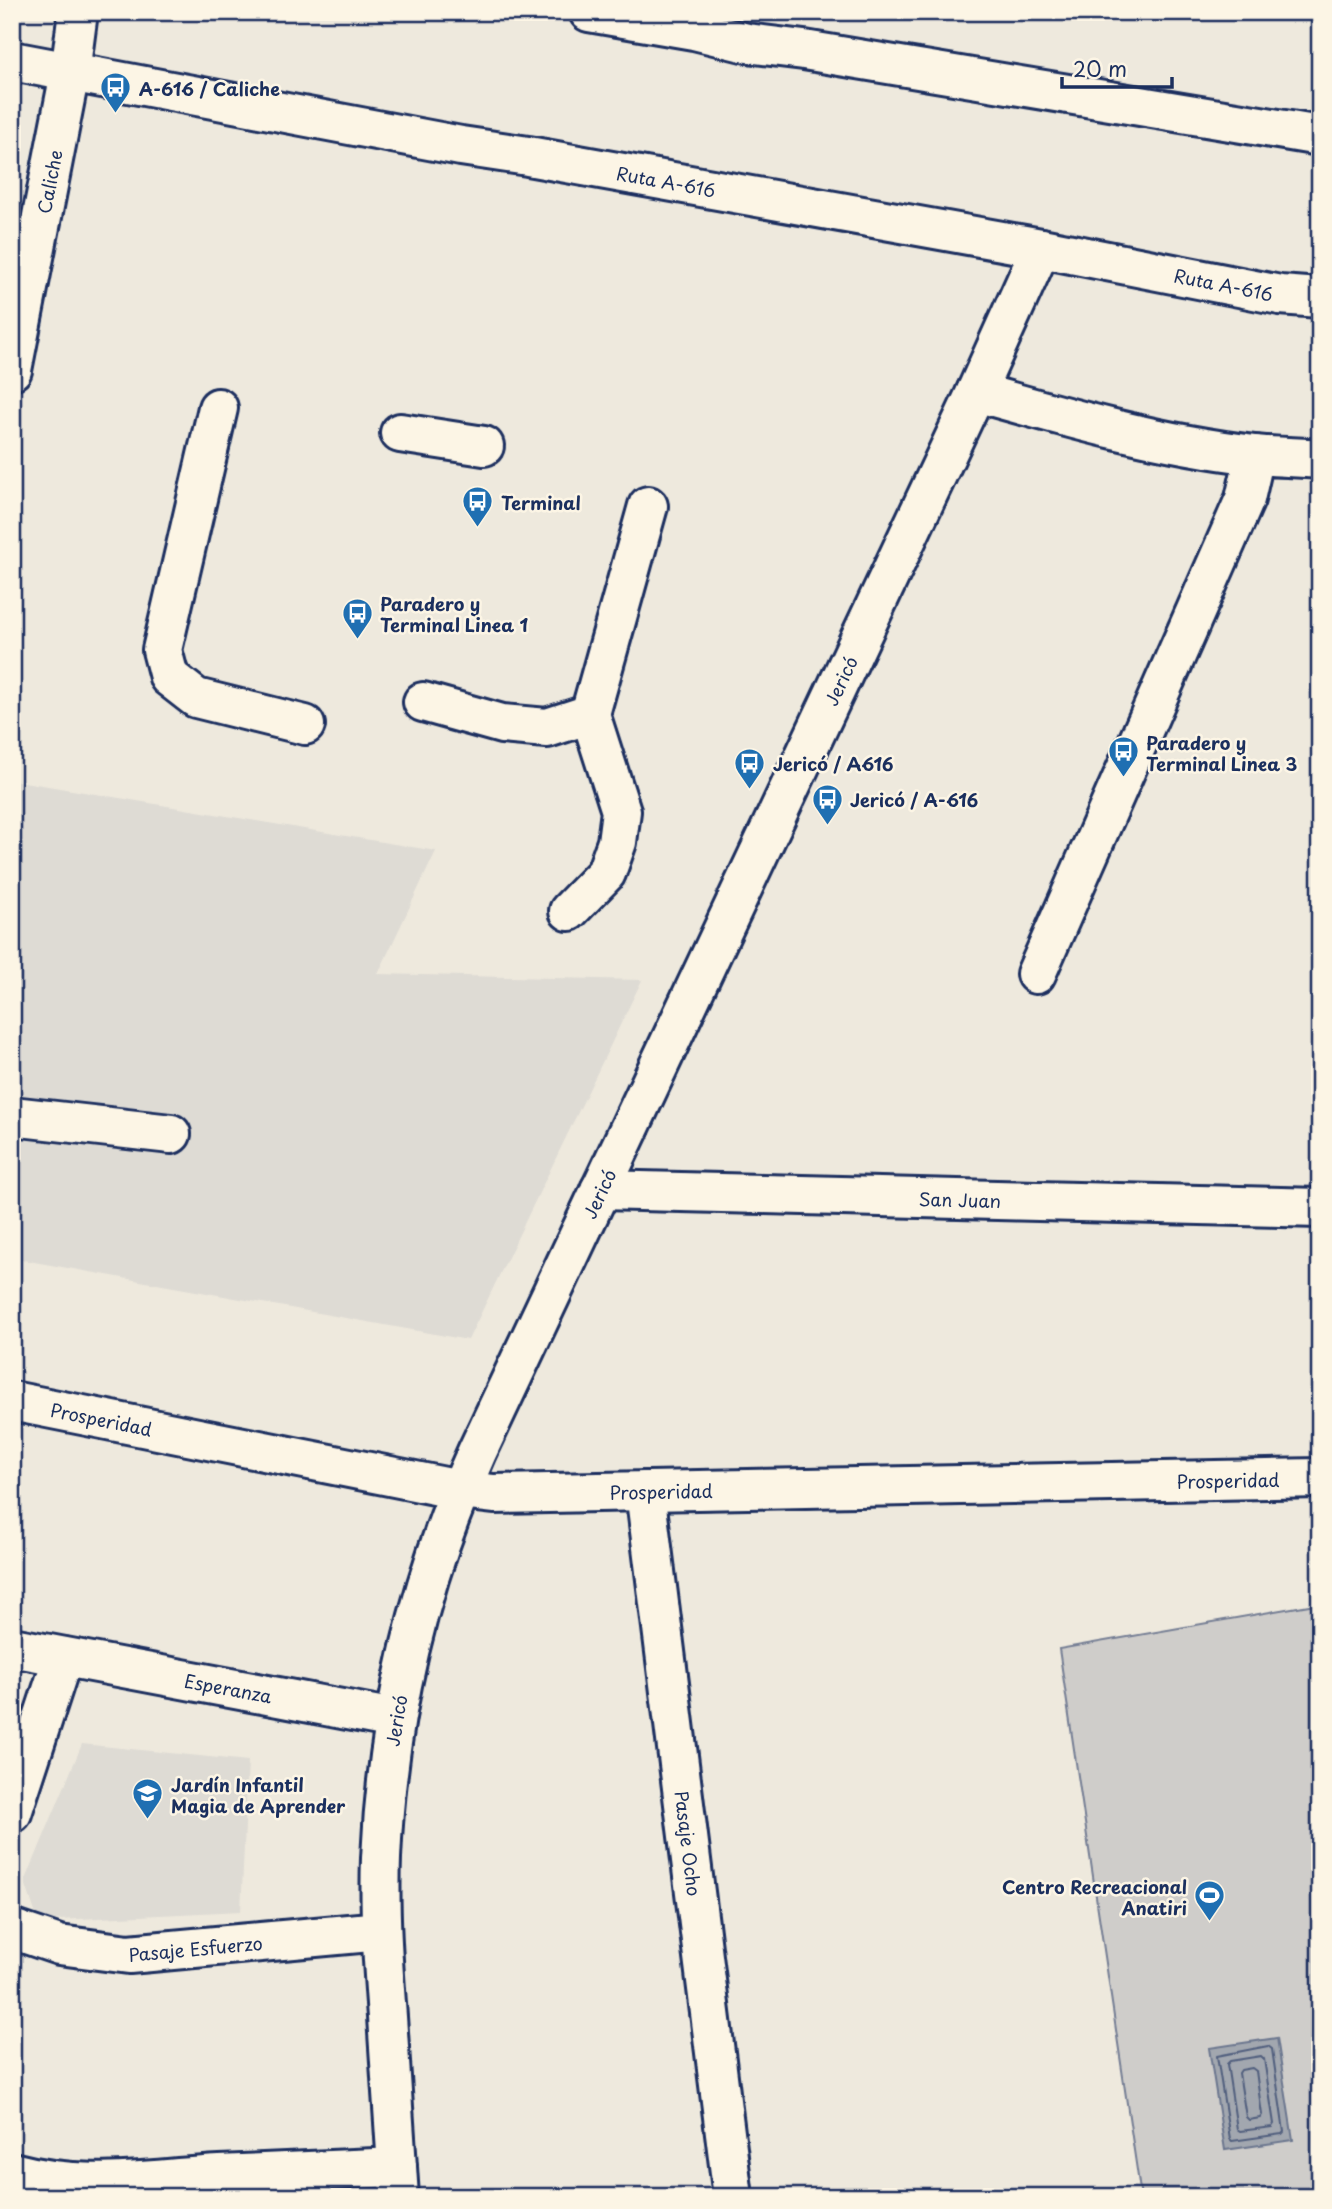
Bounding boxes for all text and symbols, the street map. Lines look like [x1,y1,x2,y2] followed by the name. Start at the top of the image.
[1062,46,1173,90] scale bar
[1073,52,1127,84] text: 20 m
[99,71,133,115] bus stop icon: A-616 / Caliche
[139,75,280,102] place label: A-616 / Caliche
[29,147,68,216] street label: Caliche
[614,159,718,203] street label: Ruta A-616
[1172,261,1276,307] street label: Ruta A-616
[461,485,495,529] bus stop icon: Terminal
[501,489,581,516] place label: Terminal
[380,590,528,638] place label: Paradero y Terminal Linea 1
[340,596,374,640] bus stop icon: Paradero y Terminal Linea 1
[817,651,863,710] street label: Jericó
[1146,729,1297,777] place label: Paradero y Terminal Linea 3
[1106,735,1140,779] bus stop icon: Paradero y Terminal Linea 3
[733,746,767,790] bus stop icon: Jericó / A616
[773,750,894,777] place label: Jericó / A616
[810,782,844,826] bus stop icon: Jericó / A-616
[850,786,978,813] place label: Jericó / A-616
[575,1164,622,1223] street label: Jericó
[918,1184,1001,1214] street label: San Juan
[48,1395,155,1442] street label: Prosperidad
[1176,1465,1280,1494] street label: Prosperidad
[609,1476,713,1505] street label: Prosperidad
[182,1666,275,1709] street label: Esperanza
[378,1692,413,1748] street label: Jericó
[171,1771,346,1819] place label: Jardín Infantil Magia de Aprender
[131,1777,165,1821] school or university icon: Jardín Infantil Magia de Aprender
[669,1789,709,1898] street label: Pasaje Ocho
[1002,1873,1187,1921] place label: Centro Recreacional Anatiri
[1193,1879,1227,1923] sports icon: Centro Recreacional Anatiri
[127,1928,264,1967] street label: Pasaje Esfuerzo

